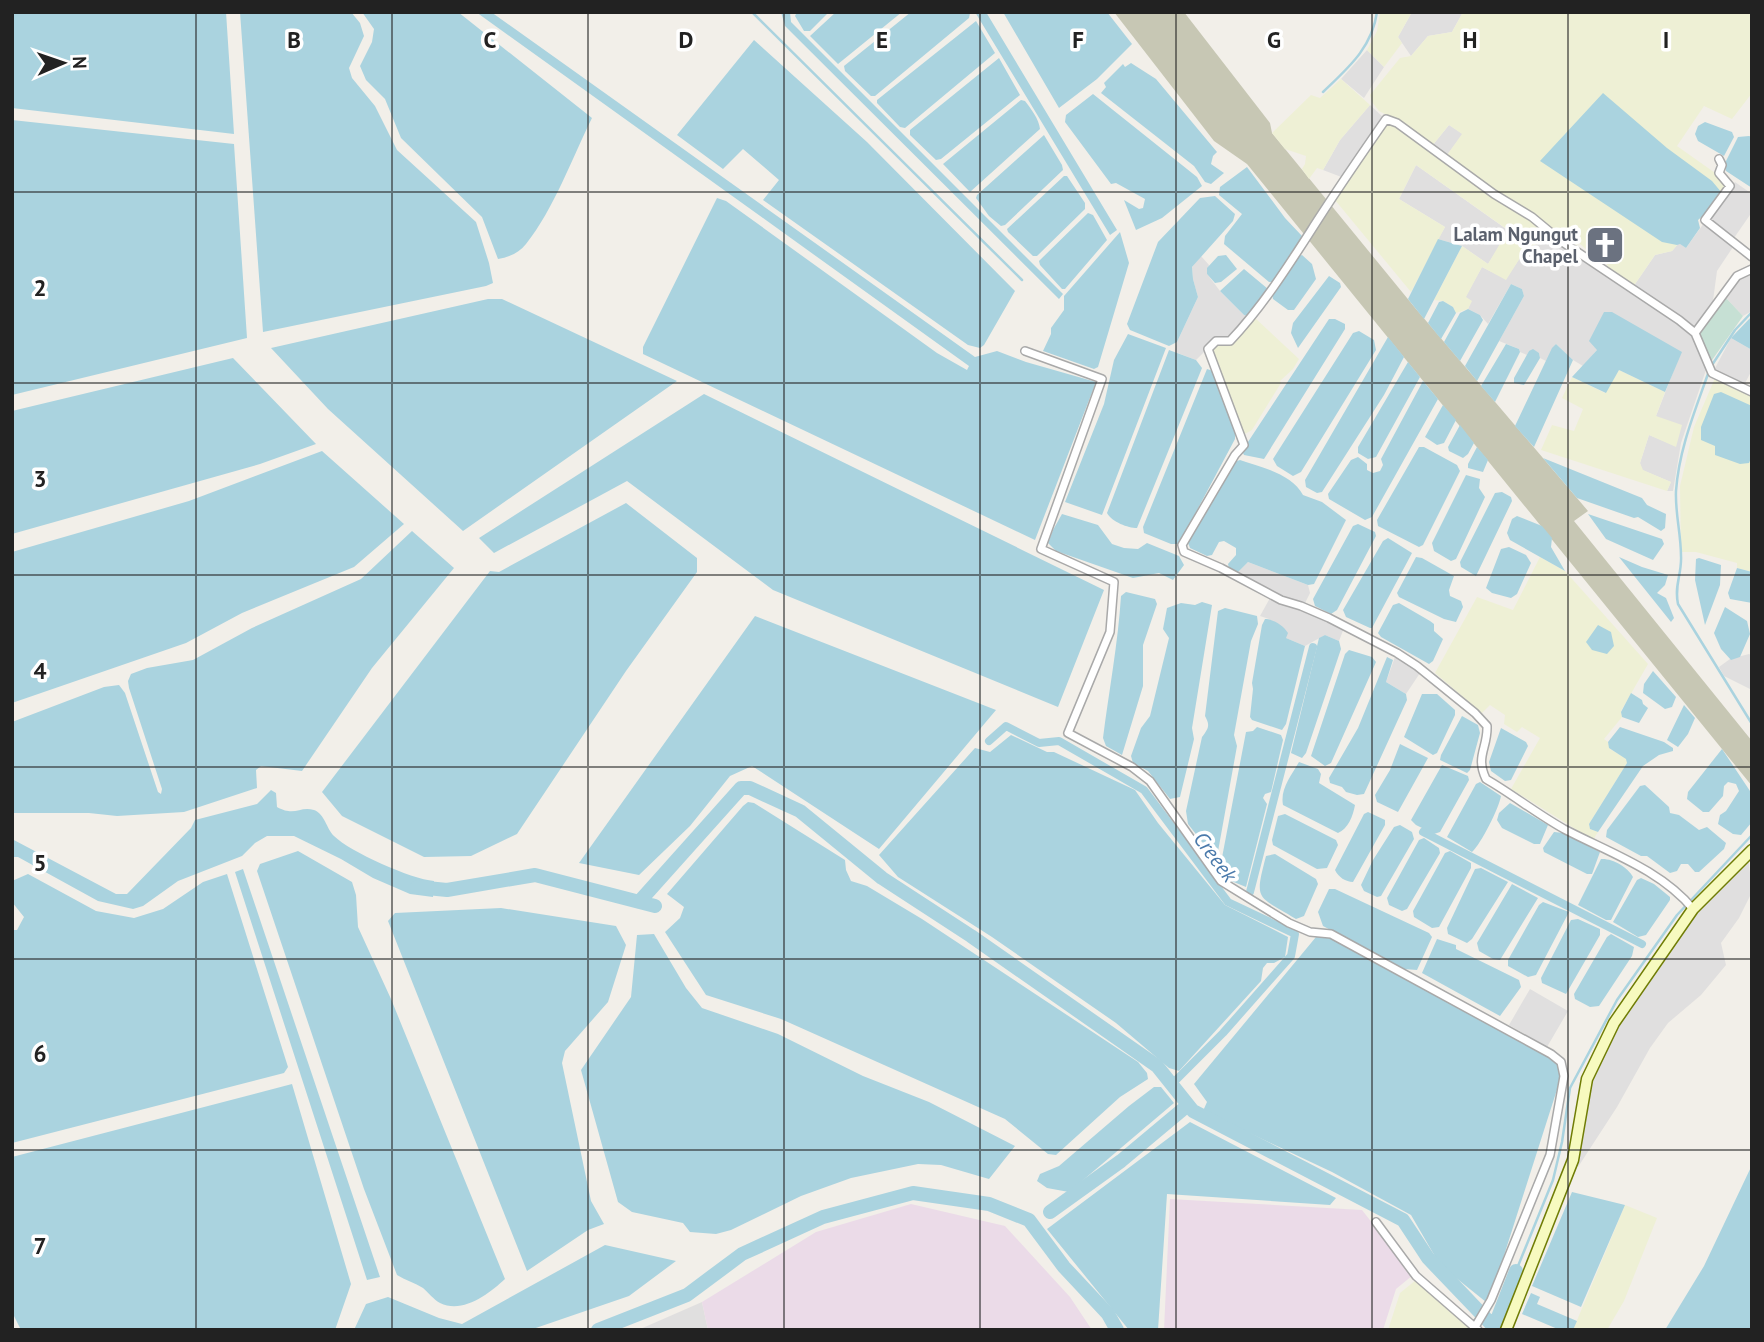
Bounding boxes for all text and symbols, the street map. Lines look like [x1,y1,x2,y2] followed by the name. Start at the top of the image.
[287,25,301,54] text: B
[484,25,497,54] text: C
[679,25,693,54] text: D
[876,25,888,54] text: E
[1072,25,1084,54] text: F
[1267,25,1281,54] text: G
[1463,25,1477,54] text: H
[1663,25,1669,54] text: I
[28,28,98,98] north arrow
[68,56,92,69] text: N
[1453,222,1578,268] place label: Lalam Ngungut Chapel
[1584,224,1626,266] church icon: Lalam Ngungut Chapel
[33,273,47,302] text: 2
[33,464,47,493] text: 3
[33,656,47,685] text: 4
[1188,826,1244,889] water label: Creeek
[33,848,47,877] text: 5
[33,1039,47,1068] text: 6
[33,1231,47,1260] text: 7

